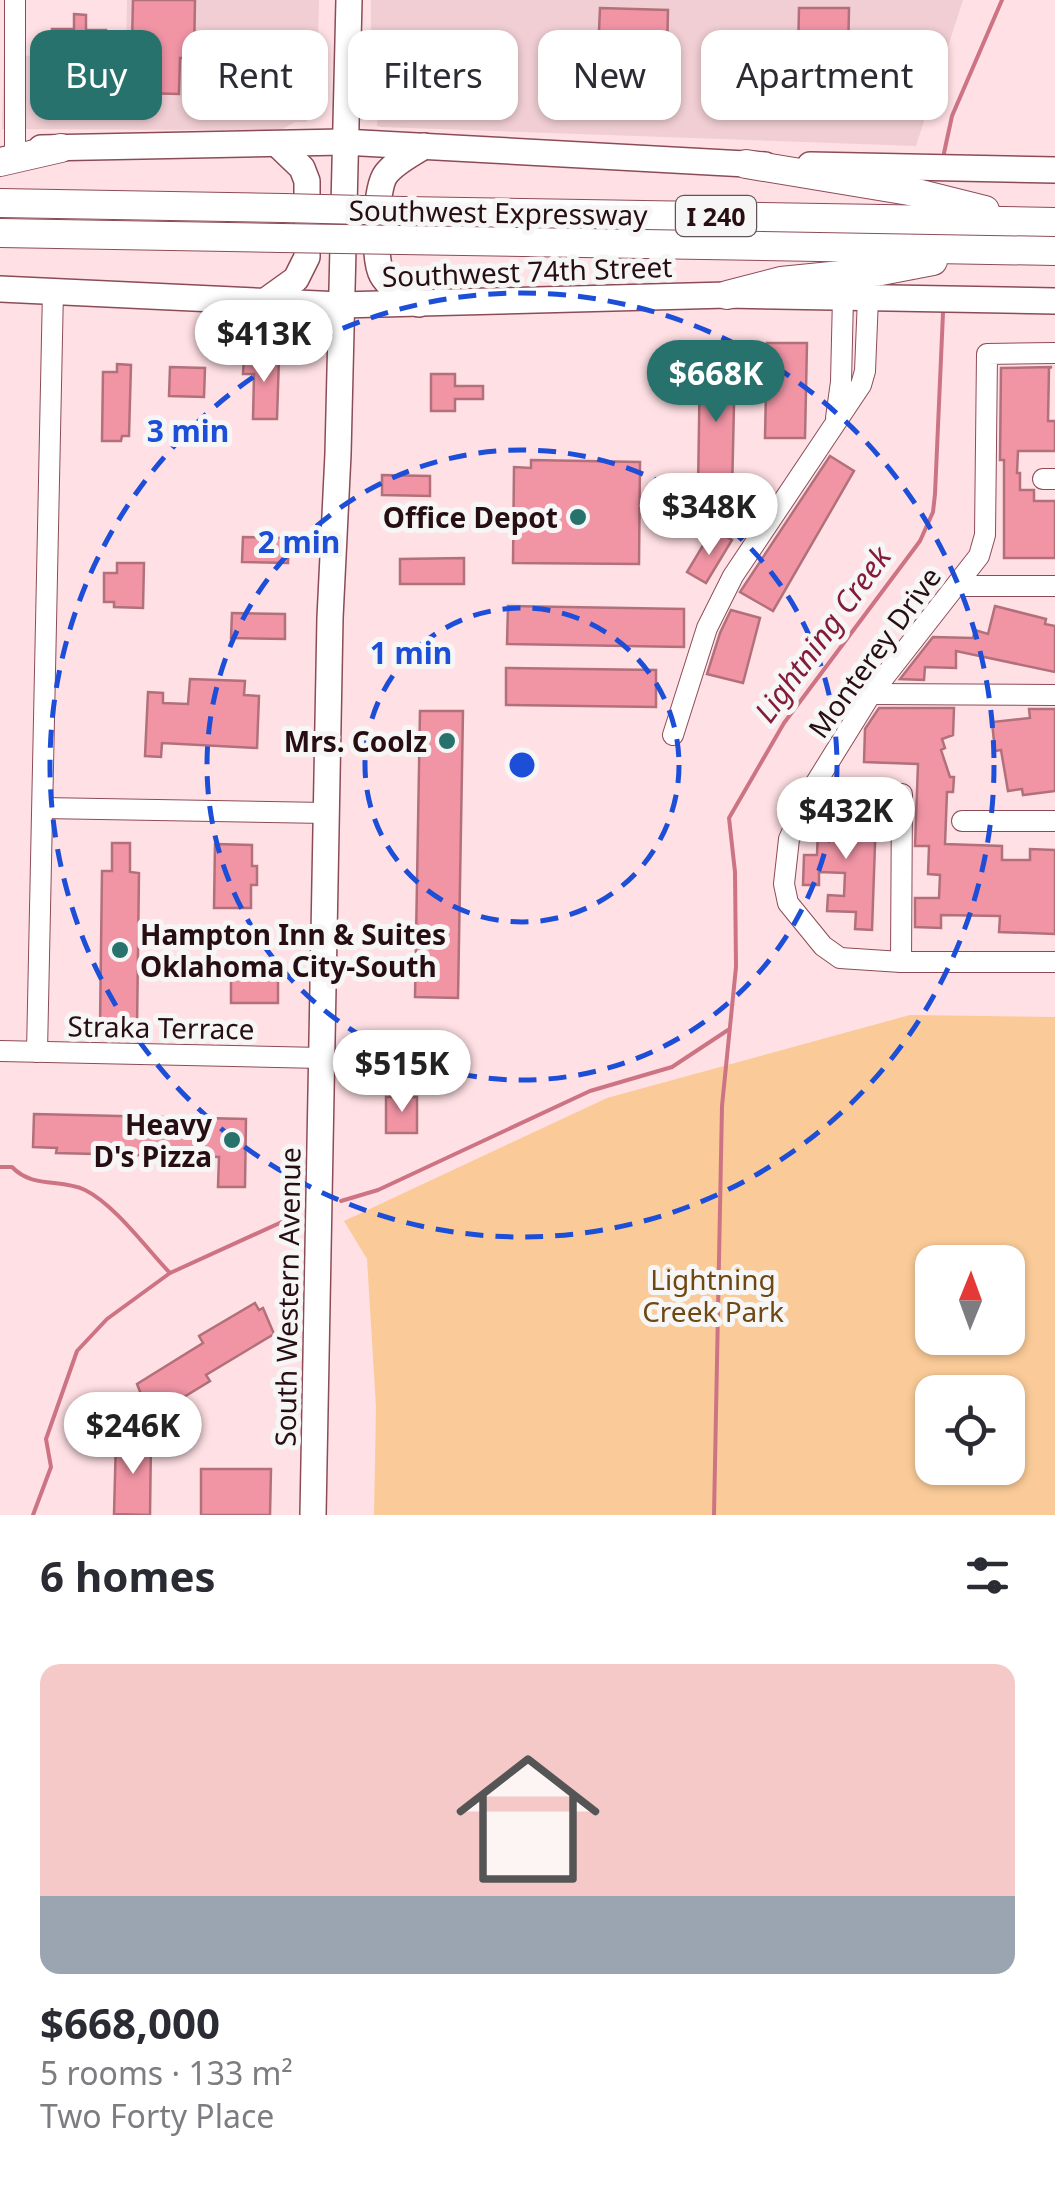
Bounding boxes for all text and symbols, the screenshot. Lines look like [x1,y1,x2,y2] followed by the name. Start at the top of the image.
[30,30,162,120] chip: Buy
[182,30,328,120] chip: Rent
[348,30,518,120] chip: Filters
[538,30,681,120] chip: New
[701,30,948,120] chip: Apartment
[348,190,648,234] street label: Southwest Expressway
[676,196,756,236] road number: I 240
[381,247,673,295] street label: Southwest 74th Street
[194,300,334,385] pin: $413K
[217,311,311,354] text: $413K
[646,340,786,425] pin: $668K
[669,351,763,394] text: $668K
[147,410,229,451] text: 3 min
[639,473,779,558] pin: $348K
[662,484,756,527] text: $348K
[383,498,558,536] place label: Office Depot
[567,506,589,528] marker: Office Depot
[258,521,340,562] text: 2 min
[744,537,900,730] water label: Lightning Creek
[799,559,949,745] street label: Monterey Drive
[370,632,452,673] text: 1 min
[284,722,427,760] place label: Mrs. Coolz
[436,730,458,752] marker: Mrs. Coolz
[504,747,540,783] centre of rings
[776,777,916,862] pin: $432K
[799,788,893,831] text: $432K
[140,915,446,985] place label: Hampton Inn & Suites Oklahoma City-South
[109,939,131,961] marker: Hampton Inn & Suites Oklahoma City-South
[67,1006,255,1048] street label: Straka Terrace
[332,1030,472,1115] pin: $515K
[355,1041,449,1084] text: $515K
[93,1105,212,1175] place label: Heavy D's Pizza
[221,1129,243,1151] marker: Heavy D's Pizza
[265,1147,309,1447] street label: South Western Avenue
[915,1245,1025,1355] north arrow
[915,1245,1025,1485] map controls
[642,1260,784,1330] park label: Lightning Creek Park
[915,1375,1025,1485] button: locate
[63,1392,203,1477] pin: $246K
[86,1403,180,1446] text: $246K
[40,1547,216,1604] text: 6 homes
[960,1548,1015,1603] icon: filters
[438,1729,618,1909] icon: home
[40,1994,220,2051] text: $668,000
[40,2051,293,2094] text: 5 rooms · 133 m²
[40,2094,274,2137] text: Two Forty Place

